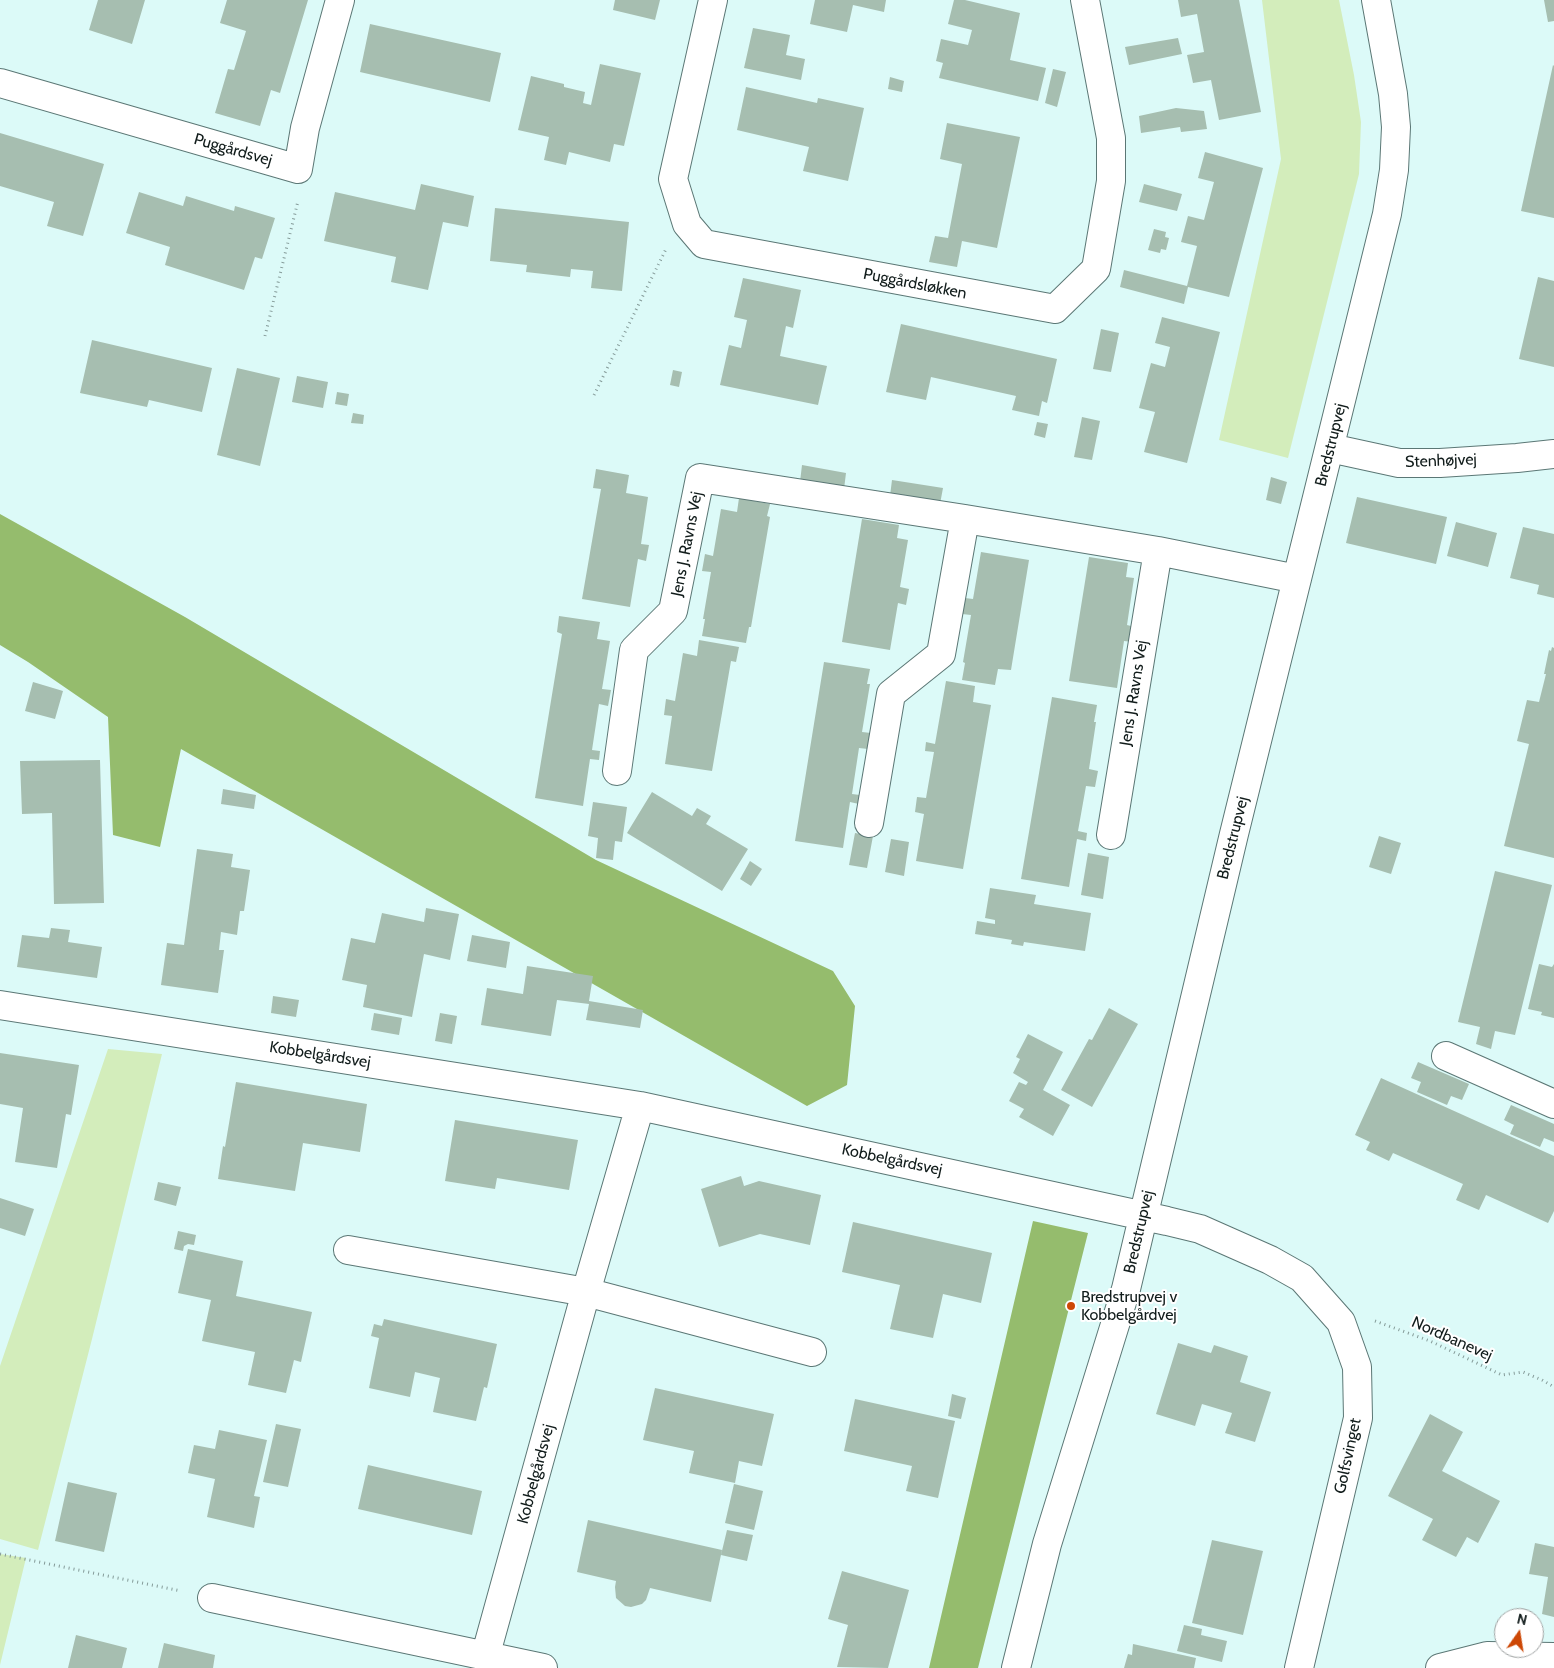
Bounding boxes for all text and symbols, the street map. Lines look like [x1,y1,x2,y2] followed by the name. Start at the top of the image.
[192,130,274,170] street label: Puggårdsvej
[862,265,968,303] street label: Puggårdsløkken
[1311,401,1351,489] street label: Bredstrupvej
[1405,450,1477,472] street label: Stenhøjvej
[667,490,707,598] street label: Jens J. Ravns Vej
[1116,639,1152,747] street label: Jens J. Ravns Vej
[1213,794,1253,882] street label: Bredstrupvej
[268,1038,372,1072] street label: Kobbelgårdsvej
[840,1140,944,1180] street label: Kobbelgårdsvej
[1120,1188,1158,1276] street label: Bredstrupvej
[1081,1287,1177,1325] place label: Bredstrupvej v Kobbelgårdvej
[1065,1300,1077,1312] marker: Bredstrupvej v Kobbelgårdvej
[1409,1313,1495,1365] street label: Nordbanevej
[1331,1416,1365,1496] street label: Golfsvinget
[513,1422,559,1526] street label: Kobbelgårdsvej
[1494,1608,1544,1658] north arrow
[1515,1609,1529,1629] text: N

